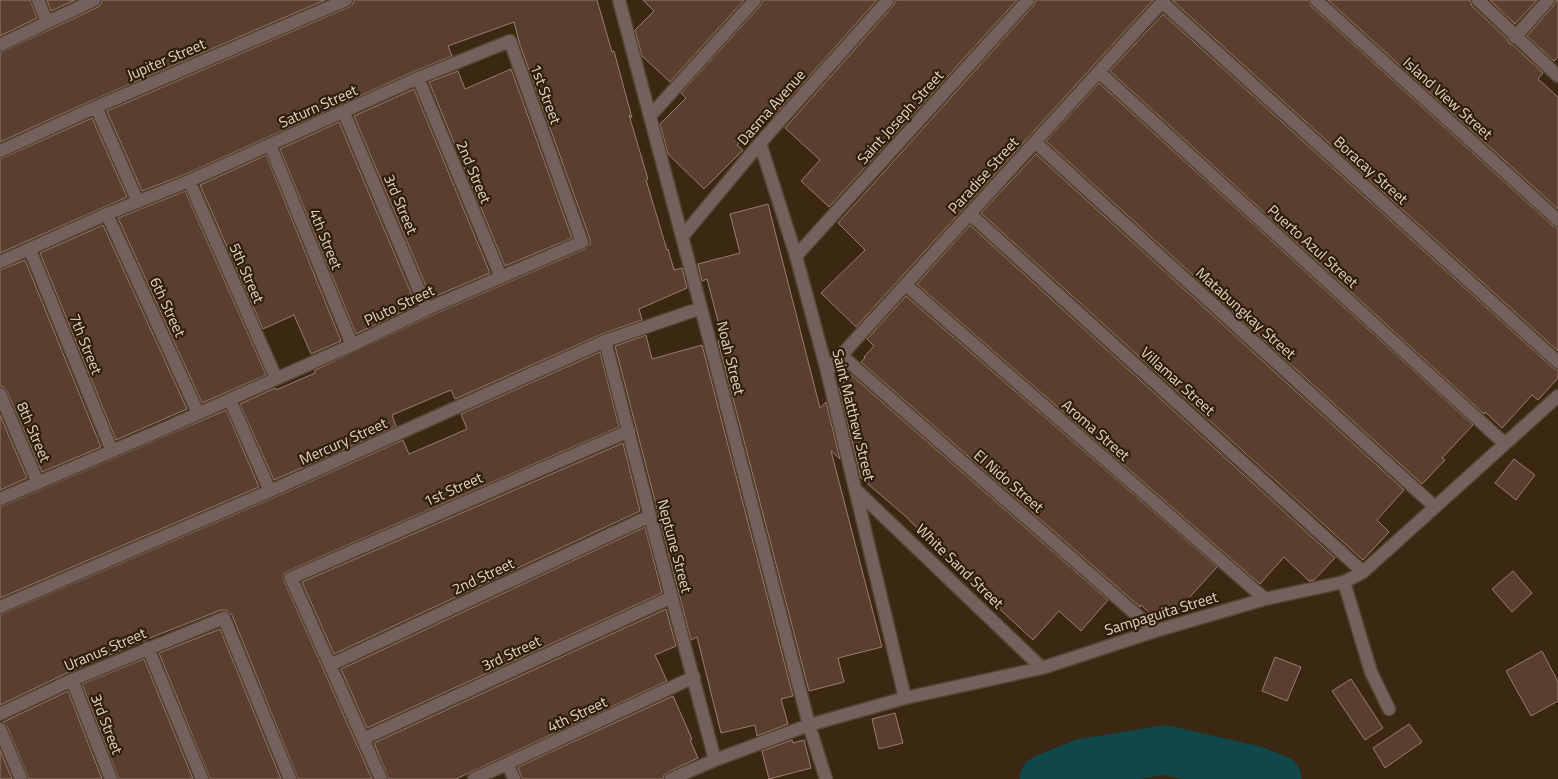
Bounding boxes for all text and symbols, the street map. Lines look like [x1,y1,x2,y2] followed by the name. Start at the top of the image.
[123,32,210,86] street label: Jupiter Street
[1398,51,1499,145] street label: Island View Street
[524,61,568,128] street label: 1st Street
[731,64,811,150] street label: Dasma Avenue
[851,64,949,169] street label: Saint Joseph Street
[275,78,362,134] street label: Saturn Street
[1329,130,1414,210] street label: Boracay Street
[942,131,1024,219] street label: Paradise Street
[450,137,498,208] street label: 2nd Street
[378,170,424,238] street label: 3rd Street
[1262,199,1364,294] street label: Puerto Azul Street
[303,205,349,274] street label: 4th Street
[224,239,271,307] street label: 5th Street
[1191,262,1302,365] street label: Matabungkay Street
[144,273,192,341] street label: 6th Street
[360,278,439,331] street label: Pluto Street
[63,310,109,379] street label: 7th Street
[711,319,751,398] street label: Noah Street
[1135,341,1221,421] street label: Villamar Street
[826,347,882,484] street label: Saint Matthew Street
[1057,394,1136,467] street label: Aroma Street
[11,398,57,466] street label: 8th Street
[295,411,391,471] street label: Mercury Street
[969,444,1050,518] street label: El Nido Street
[420,465,487,512] street label: 1st Street
[651,496,699,596] street label: Neptune Street
[911,518,1010,615] street label: White Sand Street
[448,551,519,600] street label: 2nd Street
[1102,585,1221,641] street label: Sampaguita Street
[60,621,150,677] street label: Uranus Street
[477,629,545,677] street label: 3rd Street
[85,690,129,758] street label: 3rd Street
[543,690,611,738] street label: 4th Street

